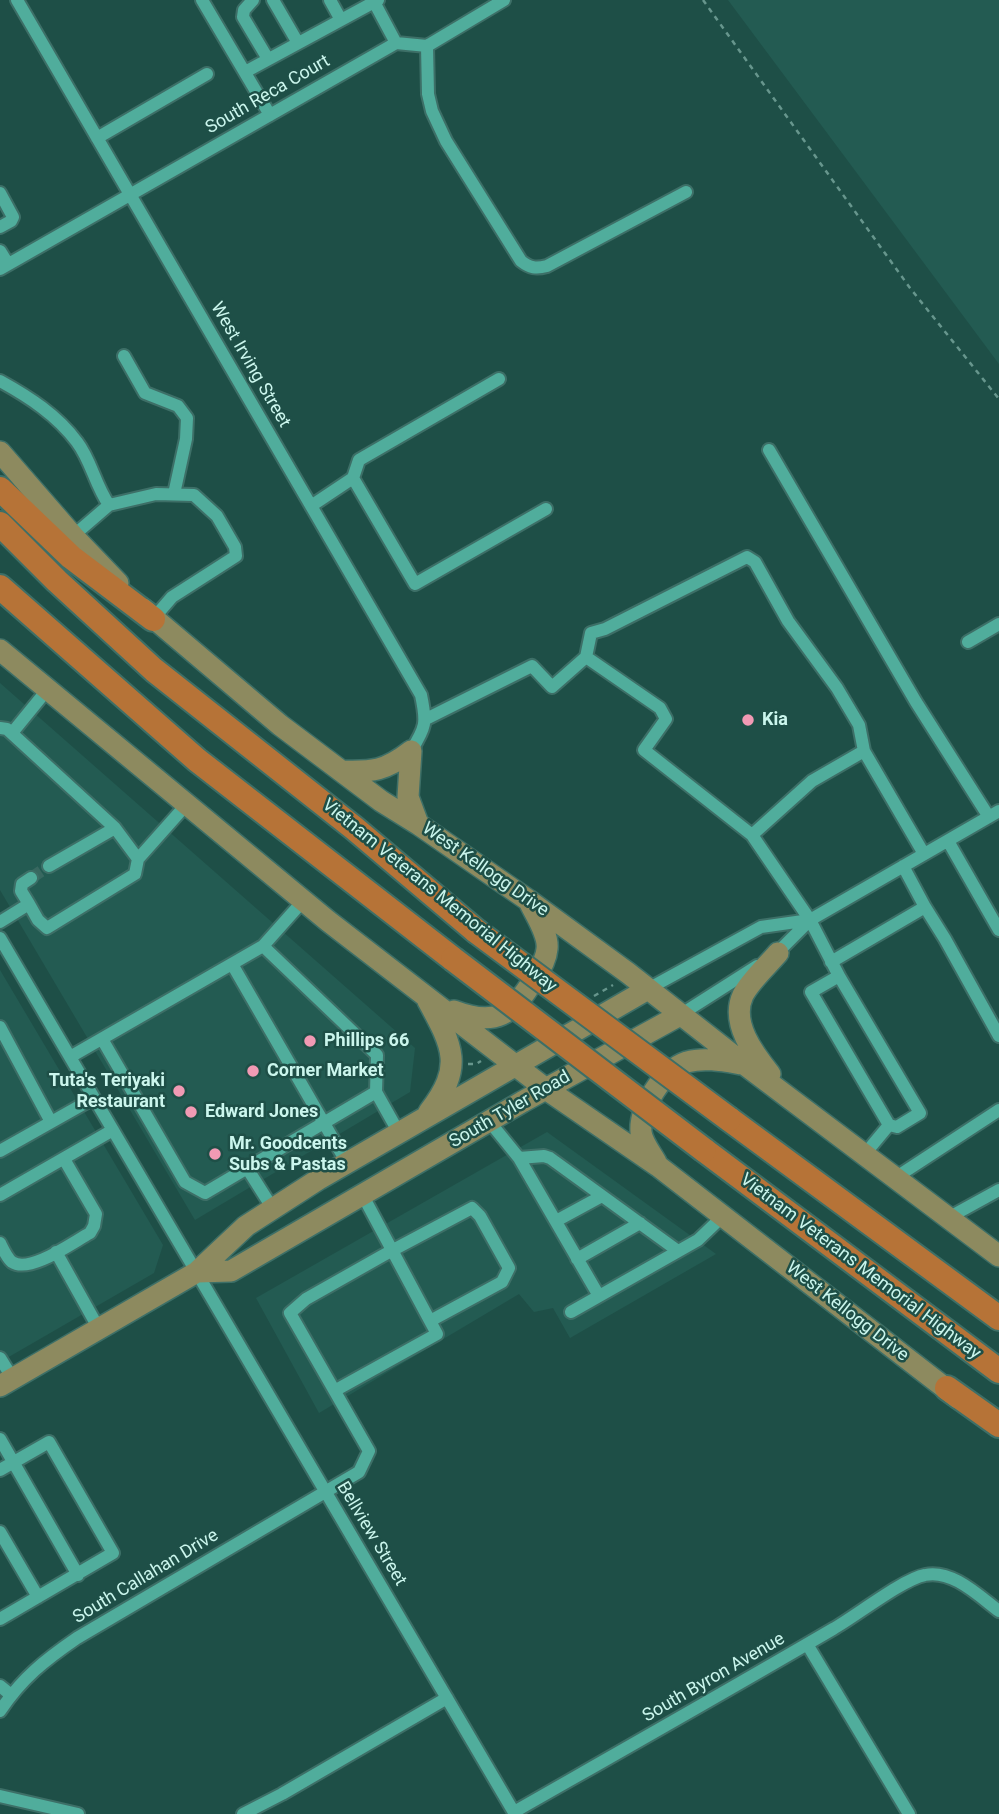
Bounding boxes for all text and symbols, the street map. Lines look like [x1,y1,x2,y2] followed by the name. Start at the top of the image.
[202,51,334,139] street label: South Reca Court
[205,298,295,432] street label: West Irving Street
[762,709,788,731] place label: Kia
[740,712,756,728] marker: Kia
[317,794,561,998] street label: Vietnam Veterans Memorial Highway
[418,818,552,922] street label: West Kellogg Drive
[324,1030,409,1052] place label: Phillips 66
[302,1033,318,1049] marker: Phillips 66
[267,1060,384,1082] place label: Corner Market
[245,1063,261,1079] marker: Corner Market
[446,1067,574,1153] street label: South Tyler Road
[49,1070,165,1112] place label: Tuta's Teriyaki Restaurant
[171,1083,187,1099] marker: Tuta's Teriyaki Restaurant
[205,1101,318,1123] place label: Edward Jones
[183,1104,199,1120] marker: Edward Jones
[229,1133,347,1176] place label: Mr. Goodcents Subs & Pastas
[207,1146,223,1162] marker: Mr. Goodcents Subs & Pastas
[735,1169,985,1365] street label: Vietnam Veterans Memorial Highway
[781,1257,913,1367] street label: West Kellogg Drive
[331,1478,411,1590] street label: Bellview Street
[69,1525,223,1629] street label: South Callahan Drive
[639,1629,789,1727] street label: South Byron Avenue

